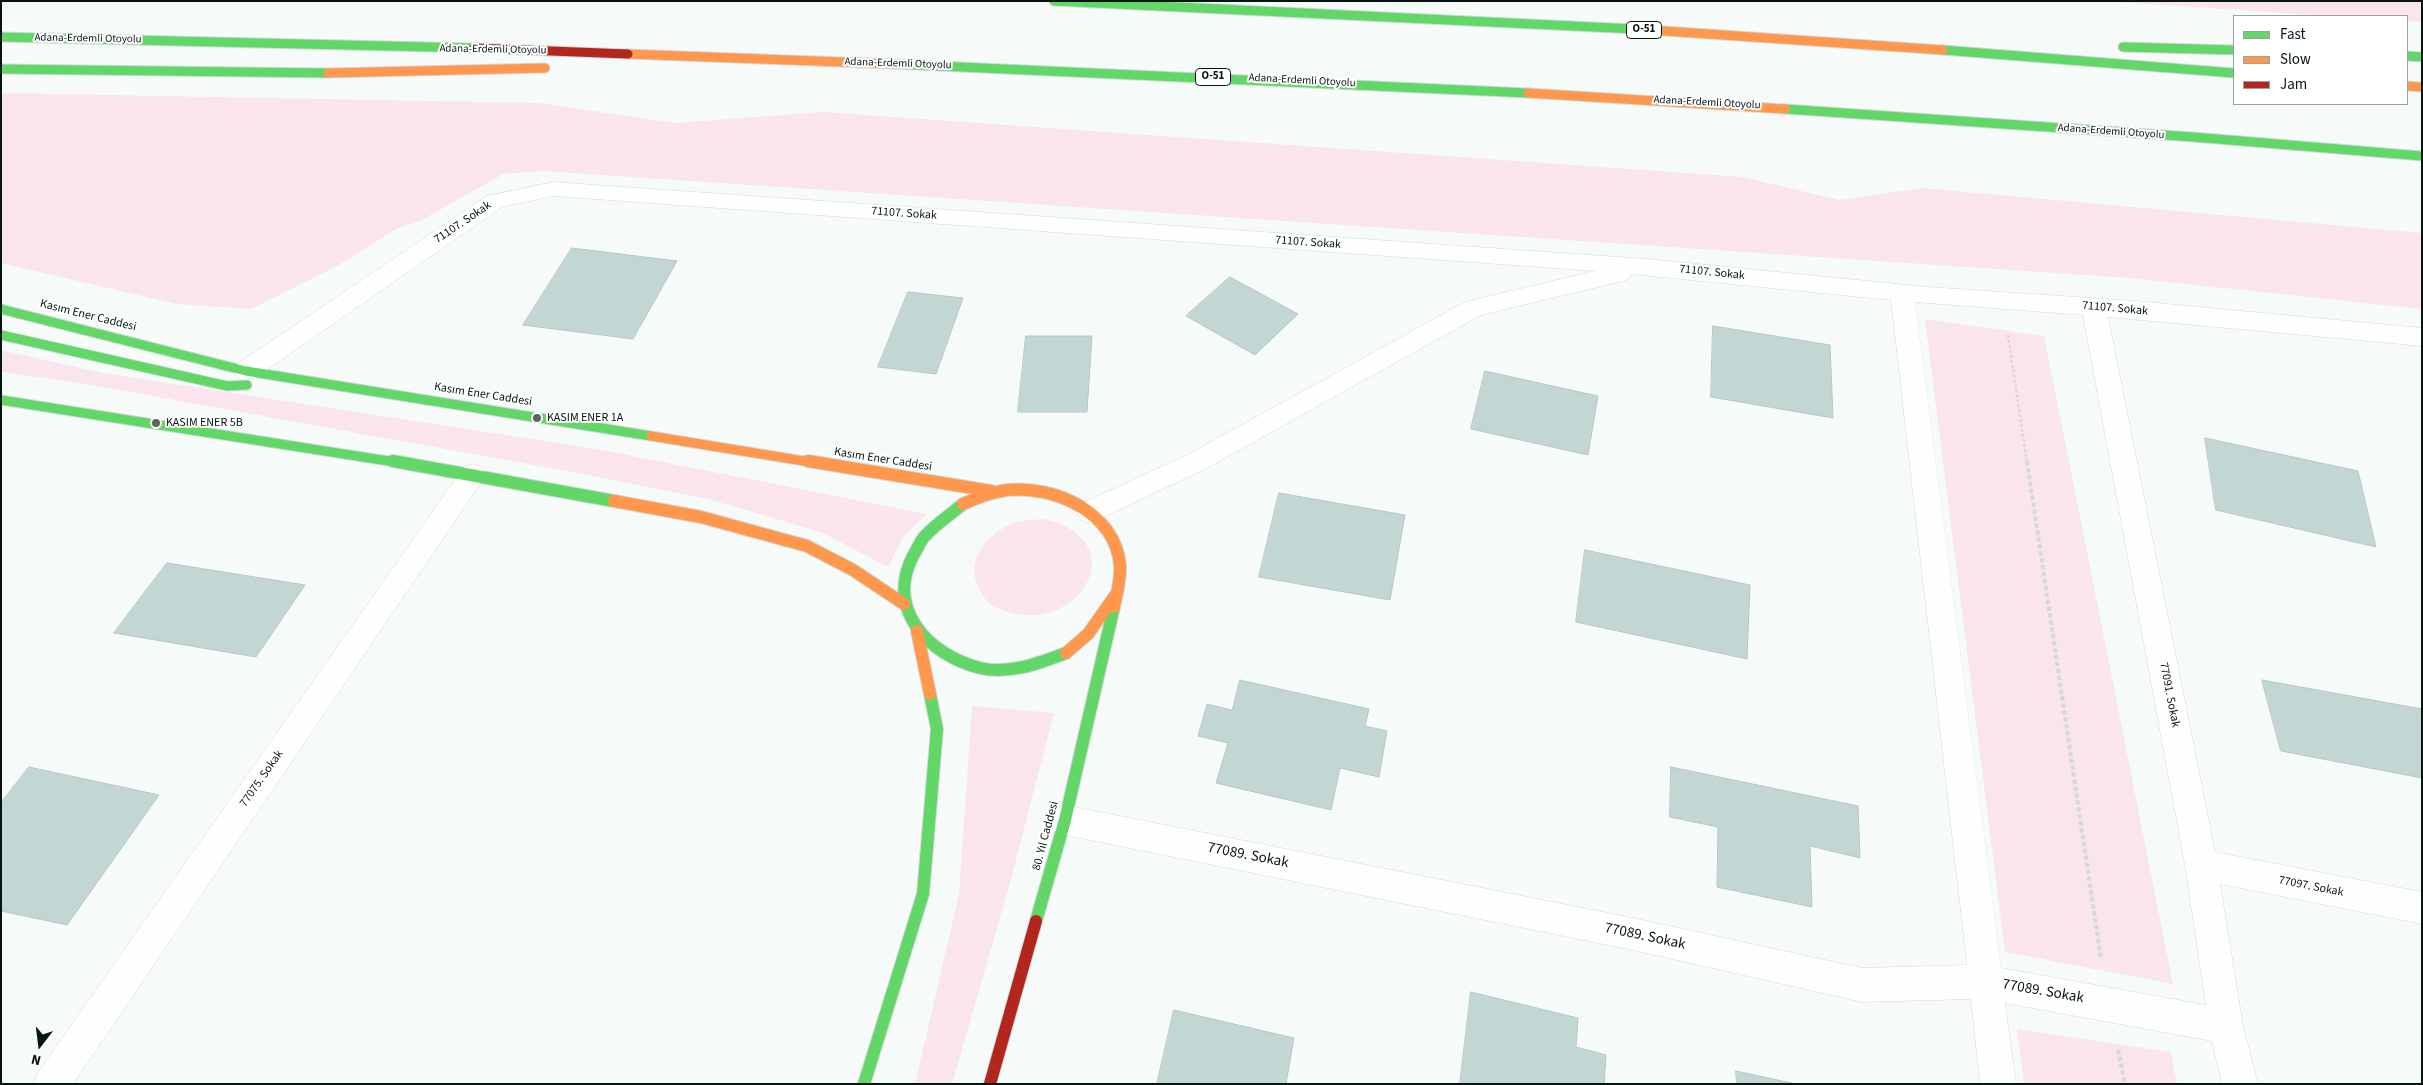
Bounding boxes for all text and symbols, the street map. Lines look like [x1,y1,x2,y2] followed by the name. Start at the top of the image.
[2233,15,2408,105] legend
[1626,22,1662,38] road number: O-51
[2280,24,2306,45] text: Fast
[34,31,142,47] street label: Adana-Erdemli Otoyolu
[439,42,547,58] street label: Adana-Erdemli Otoyolu
[2280,49,2311,70] text: Slow
[844,56,952,72] street label: Adana-Erdemli Otoyolu
[1196,68,1230,86] road number: O-51
[1248,72,1356,90] street label: Adana-Erdemli Otoyolu
[2280,74,2307,95] text: Jam
[1653,94,1761,112] street label: Adana-Erdemli Otoyolu
[2057,122,2165,142] street label: Adana-Erdemli Otoyolu
[432,199,494,247] street label: 71107. Sokak
[871,205,937,223] street label: 71107. Sokak
[1275,234,1341,252] street label: 71107. Sokak
[1678,262,1746,284] street label: 71107. Sokak
[38,297,138,335] street label: Kasım Ener Caddesi
[2082,299,2148,319] street label: 71107. Sokak
[433,380,533,410] street label: Kasım Ener Caddesi
[547,411,623,425] place label: KASIM ENER 1A
[531,412,543,424] marker: KASIM ENER 1A
[166,416,243,430] place label: KASIM ENER 5B
[150,417,162,429] marker: KASIM ENER 5B
[833,445,933,475] street label: Kasım Ener Caddesi
[2156,661,2182,729] street label: 77091. Sokak
[237,748,287,810] street label: 77075. Sokak
[1030,800,1062,872] street label: 80. Yıl Caddesi
[1206,839,1290,873] street label: 77089. Sokak
[2277,874,2345,900] street label: 77097. Sokak
[1603,920,1687,954] street label: 77089. Sokak
[2001,976,2085,1008] street label: 77089. Sokak
[15,1020,65,1070] north arrow
[29,1049,43,1070] text: N

